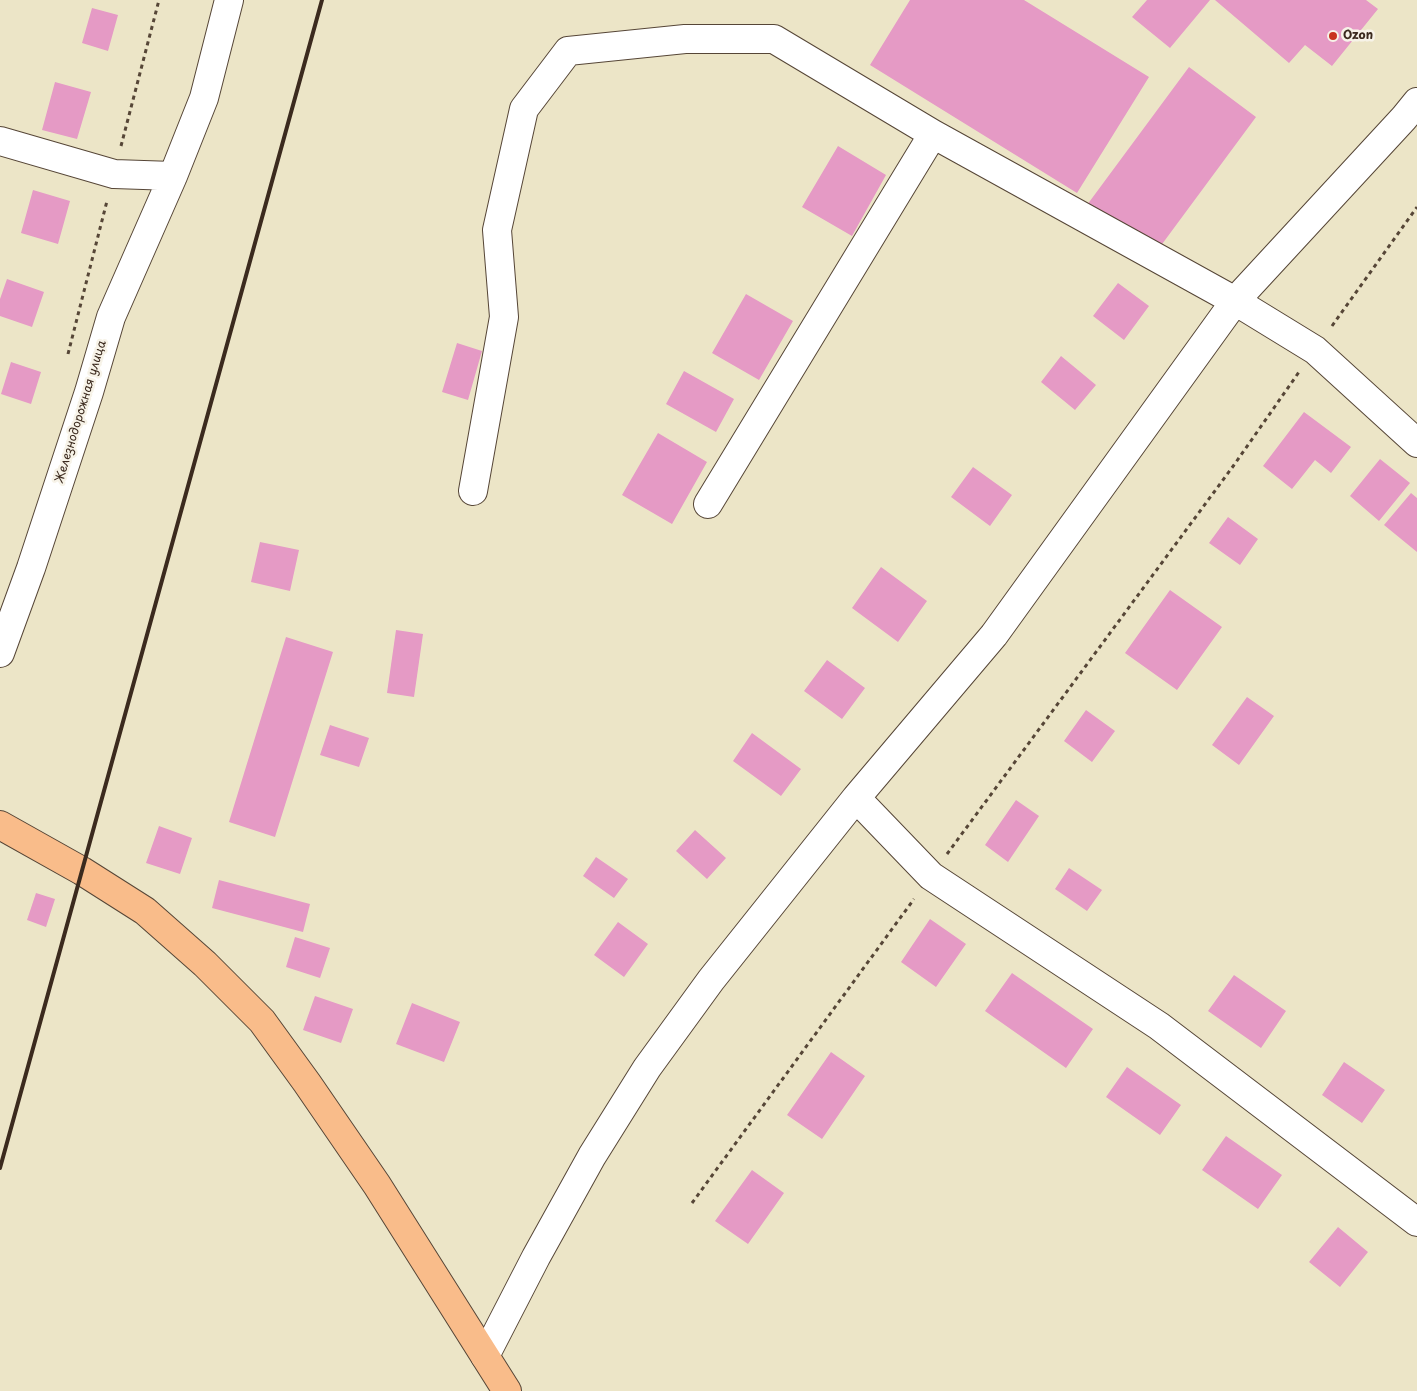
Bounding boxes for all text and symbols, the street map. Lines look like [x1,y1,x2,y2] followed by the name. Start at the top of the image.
[1343,29,1373,43] place label: Ozon
[1327,30,1339,42] marker: Ozon
[52,339,110,485] street label: Железнодорожная улица

